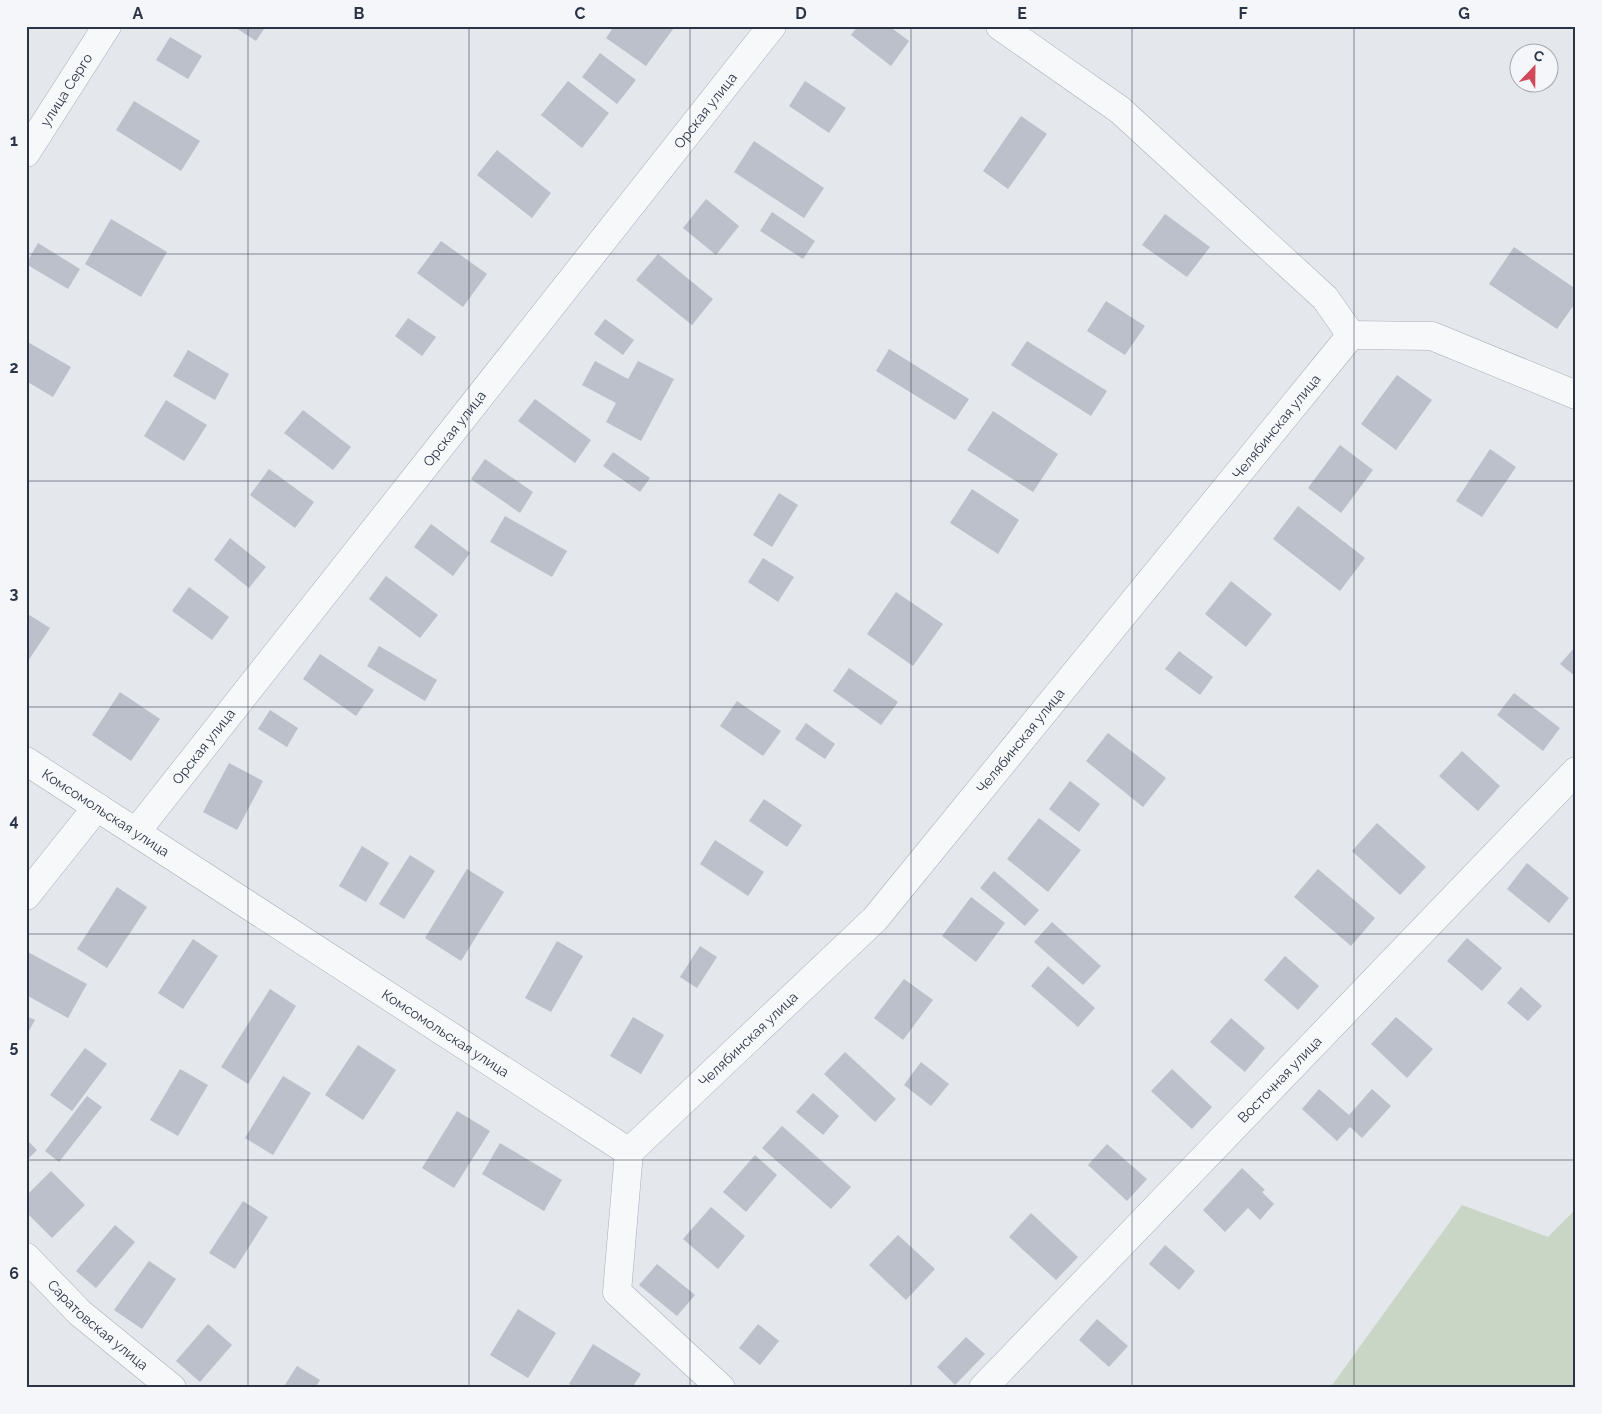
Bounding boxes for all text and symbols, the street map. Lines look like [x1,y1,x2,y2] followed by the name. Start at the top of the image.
[133,4,144,23] text: A
[354,4,365,23] text: B
[575,4,586,23] text: C
[795,4,807,23] text: D
[1017,4,1027,23] text: E
[1238,4,1248,23] text: F
[1458,4,1470,23] text: G
[1510,42,1560,92] north arrow
[1531,47,1547,65] text: С
[37,50,96,129] street label: улица Серго
[671,70,740,152] street label: Орская улица
[10,131,18,150] text: 1
[9,358,19,377] text: 2
[1229,371,1324,482] street label: Челябинская улица
[420,387,489,469] street label: Орская улица
[10,584,19,603] text: 3
[973,685,1068,796] street label: Челябинская улица
[169,705,238,787] street label: Орская улица
[39,766,172,860] street label: Комсомольская улица
[9,811,19,830] text: 4
[379,986,512,1080] street label: Комсомольская улица
[695,989,801,1090] street label: Челябинская улица
[1234,1033,1325,1126] street label: Восточная улица
[10,1037,19,1056] text: 5
[9,1264,19,1283] text: 6
[44,1276,151,1373] street label: Саратовская улица

